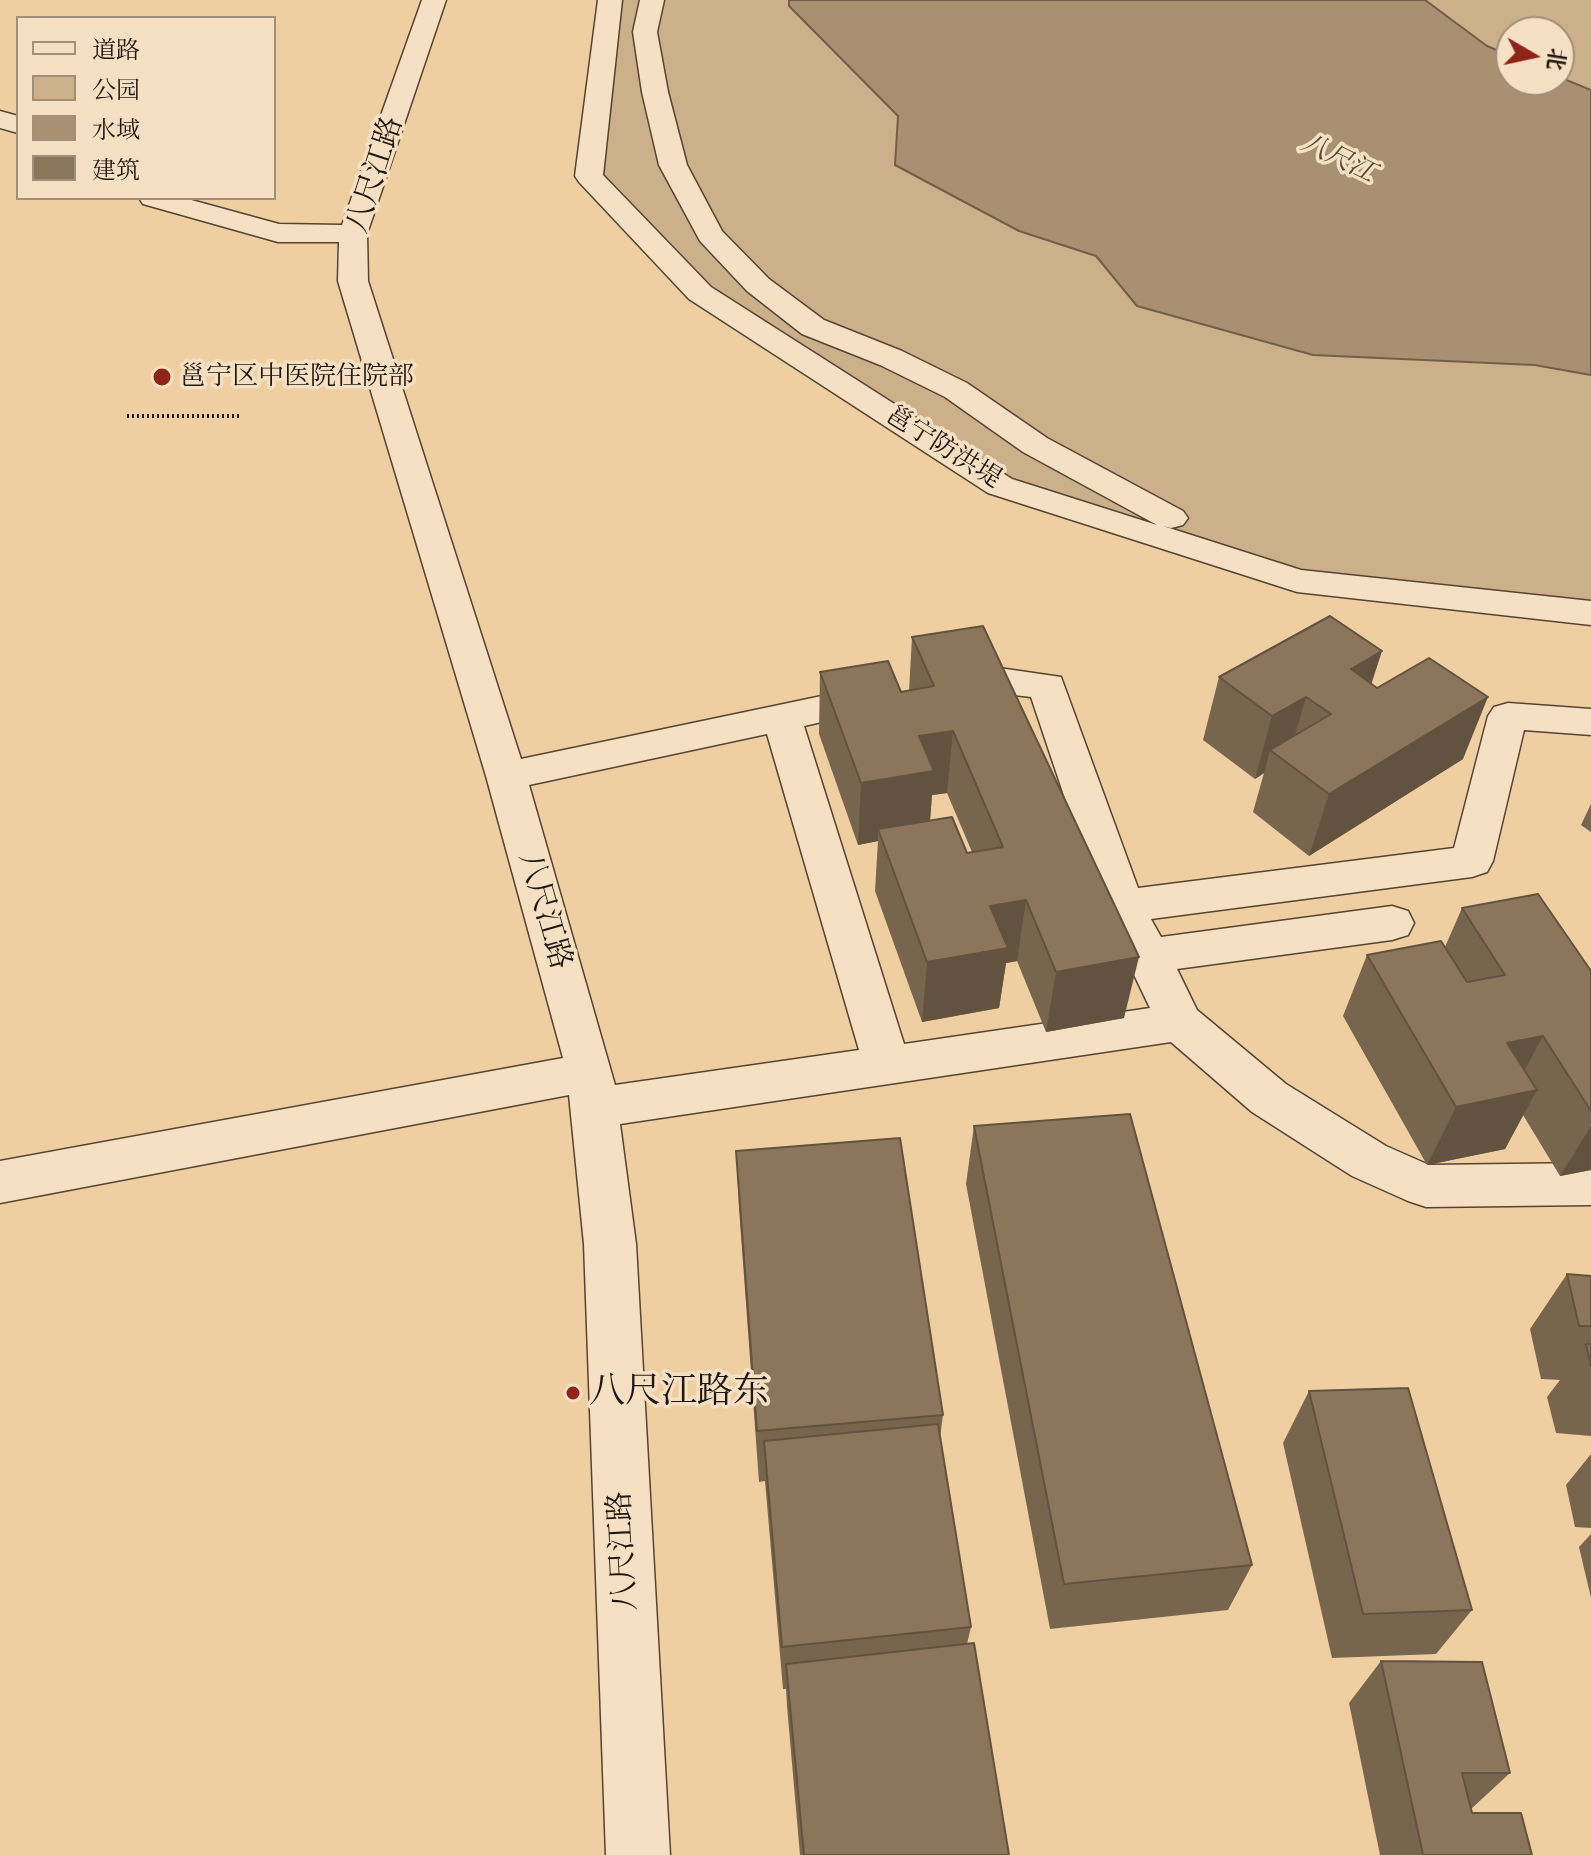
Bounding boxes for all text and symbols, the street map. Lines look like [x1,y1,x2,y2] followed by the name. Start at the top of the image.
[16,16,276,200] legend
[1495,16,1575,96] north arrow
[92,32,140,67] text: 道路
[1539,46,1574,73] text: 北
[92,72,140,107] text: 公园
[92,112,140,147] text: 水域
[340,112,412,238] street label: 八尺江路
[1296,128,1380,190] water label: 八尺江
[92,152,140,187] text: 建筑
[180,361,414,393] place label: 邕宁区中医院住院部
[151,366,173,388] marker: 邕宁区中医院住院部
[880,400,1006,496] street label: 邕宁防洪堤
[510,848,578,974] street label: 八尺江路
[589,1371,769,1415] place label: 八尺江路东
[564,1384,582,1402] marker: 八尺江路东
[603,1490,645,1612] street label: 八尺江路

